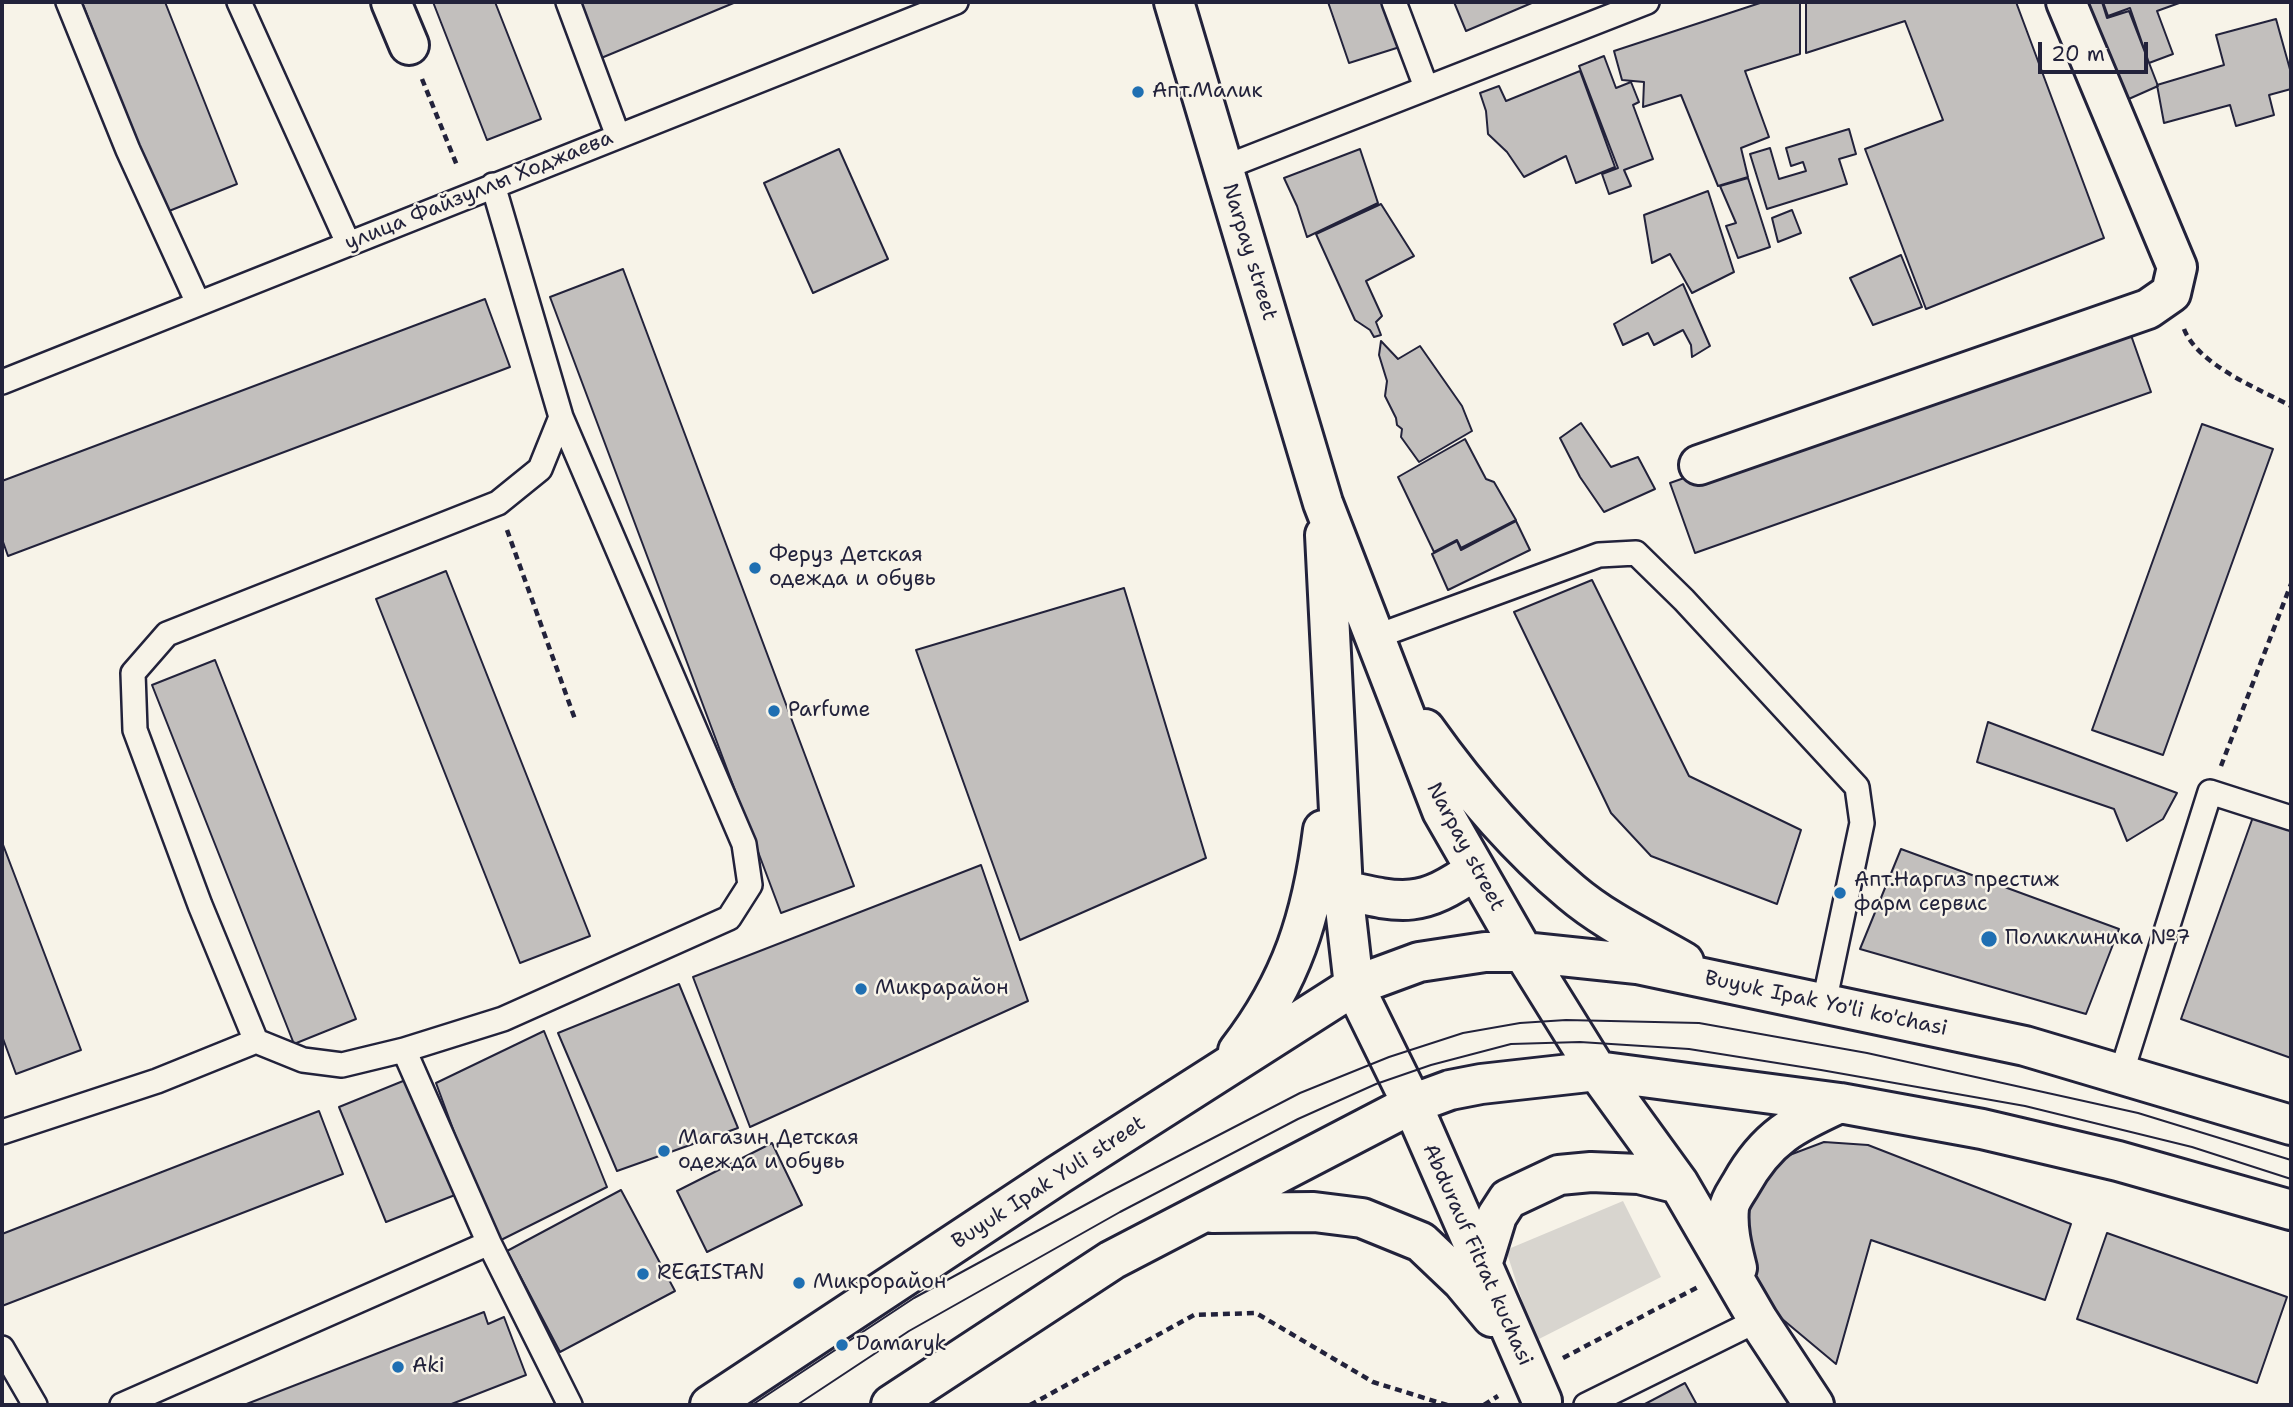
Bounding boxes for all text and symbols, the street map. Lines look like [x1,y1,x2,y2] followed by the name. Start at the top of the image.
[2041,28,2151,72] scale bar
[2051,40,2105,68] text: 20 m
[1152,79,1263,105] place label: Апт.Малик
[1130,84,1146,100] marker: Апт.Малик
[341,126,617,256] street label: улица Файзуллы Ходжаева
[1216,180,1282,324] street label: Narpay street
[769,543,936,593] place label: Феруз Детская одежда и обувь
[747,560,763,576] marker: Феруз Детская одежда и обувь
[788,698,870,724] place label: Parfume
[766,703,782,719] marker: Parfume
[1421,778,1509,916] street label: Narpay street
[1854,868,2059,918] place label: Апт.Наргиз престиж фарм сервис
[1832,885,1848,901] marker: Апт.Наргиз престиж фарм сервис
[2005,926,2190,952] place label: Поликлиника №7
[1979,929,1999,949] marker: Поликлиника №7
[1702,966,1950,1042] street label: Buyuk Ipak Yo'li ko'chasi
[875,976,1009,1002] place label: Микрарайон
[853,981,869,997] marker: Микрарайон
[948,1111,1150,1255] street label: Buyuk Ipak Yuli street
[678,1126,859,1176] place label: Магазин Детская одежда и обувь
[1417,1140,1537,1370] street label: Abdurauf Fitrat kuchasi
[656,1143,672,1159] marker: Магазин Детская одежда и обувь
[657,1261,764,1287] place label: REGISTAN
[635,1266,651,1282] marker: REGISTAN
[813,1270,946,1296] place label: Микрорайон
[791,1275,807,1291] marker: Микрорайон
[856,1332,947,1358] place label: Damaryk
[834,1337,850,1353] marker: Damaryk
[412,1354,445,1380] place label: Aki
[390,1359,406,1375] marker: Aki

